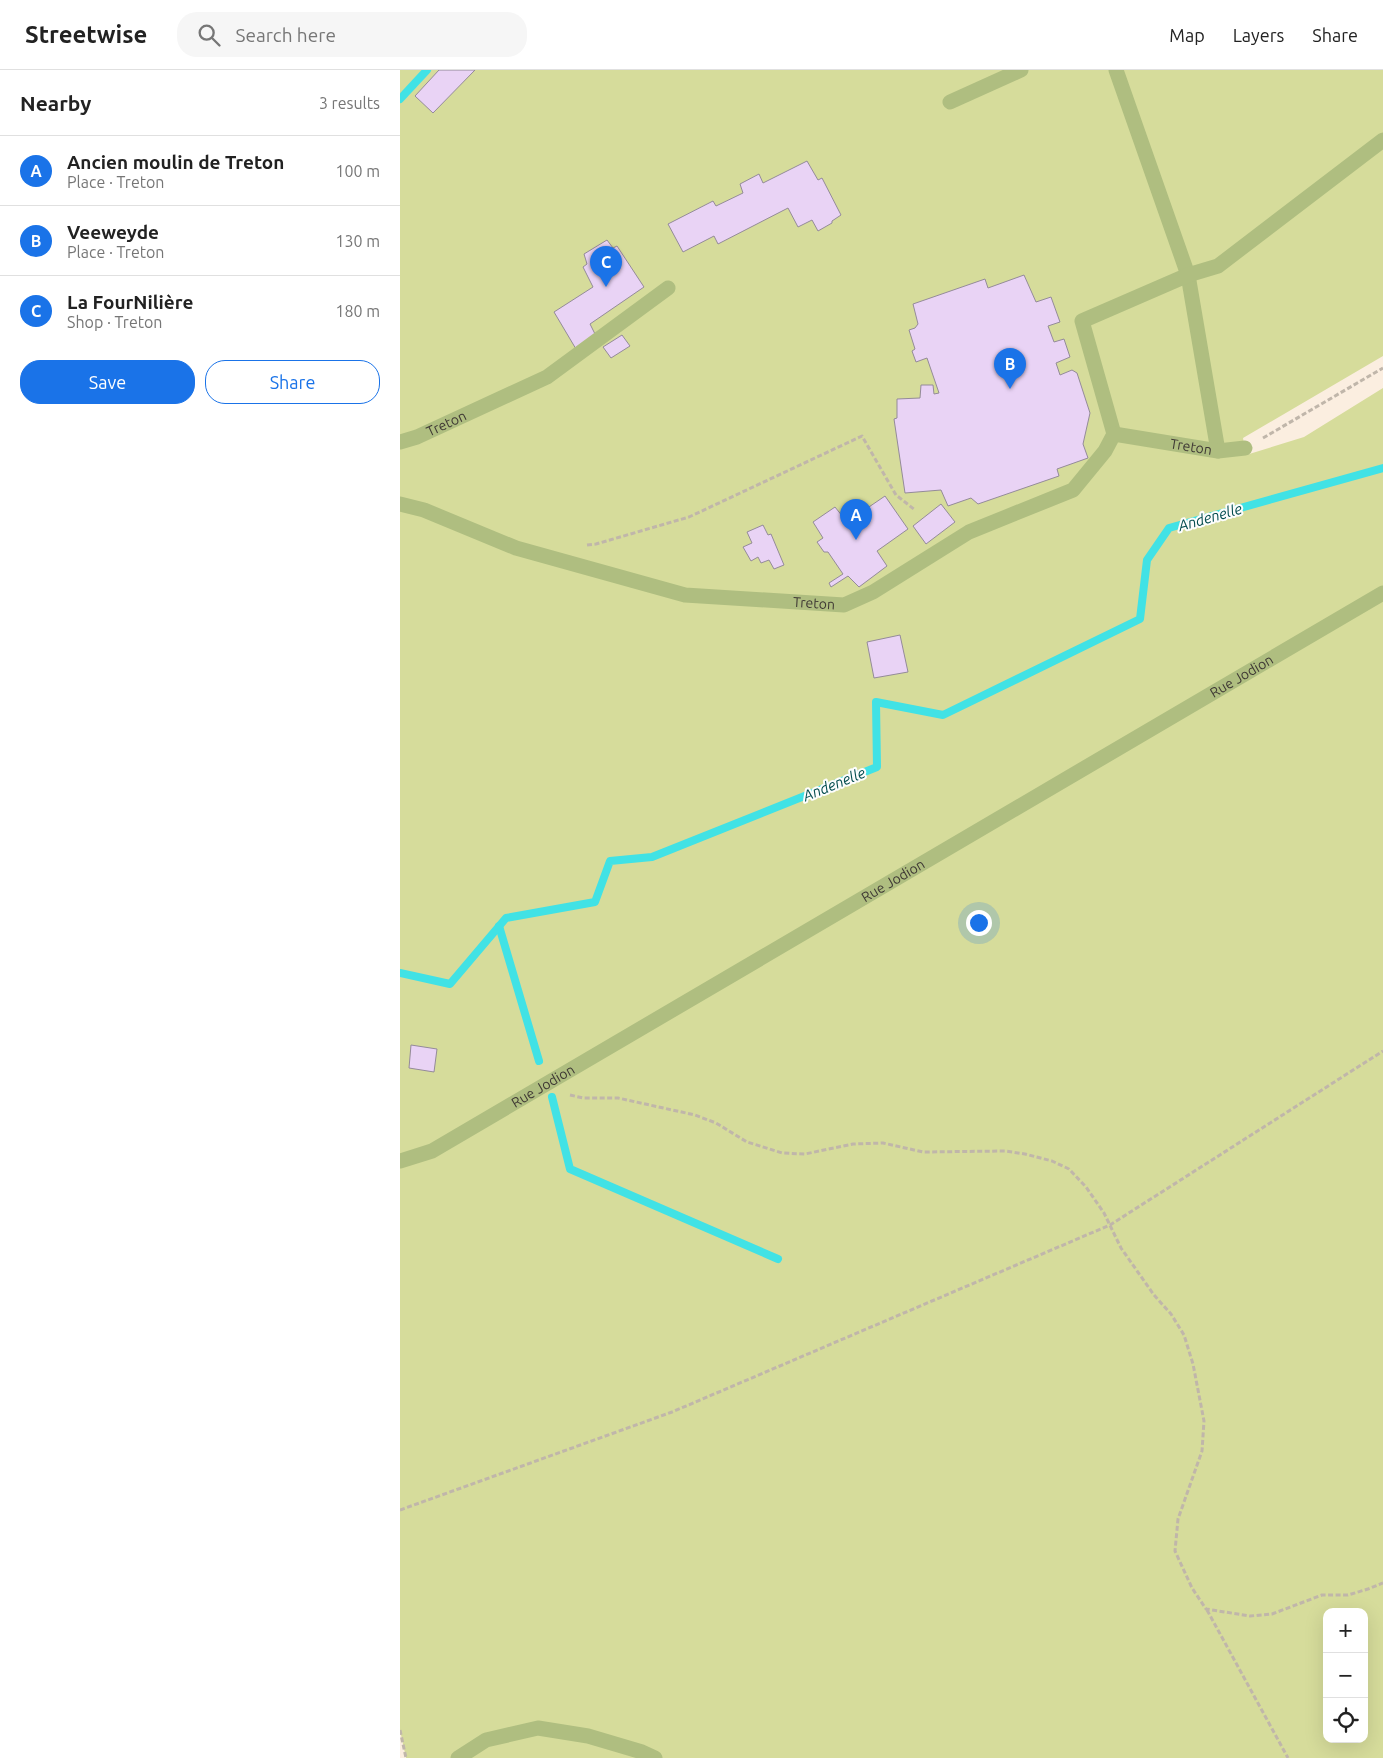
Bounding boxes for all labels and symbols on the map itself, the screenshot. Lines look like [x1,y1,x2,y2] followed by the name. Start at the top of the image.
[590,246,622,287] pin: C
[994,348,1026,389] pin: B
[424,407,469,440] street label: Treton
[1169,435,1213,458] street label: Treton
[840,499,872,540] pin: A
[1175,500,1244,535] water label: Andenelle
[793,594,836,612] street label: Treton
[1207,651,1276,701] street label: Rue Jodion
[799,764,868,805] water label: Andenelle
[858,856,927,905] street label: Rue Jodion
[966,910,992,936] your location
[508,1061,577,1111] street label: Rue Jodion

